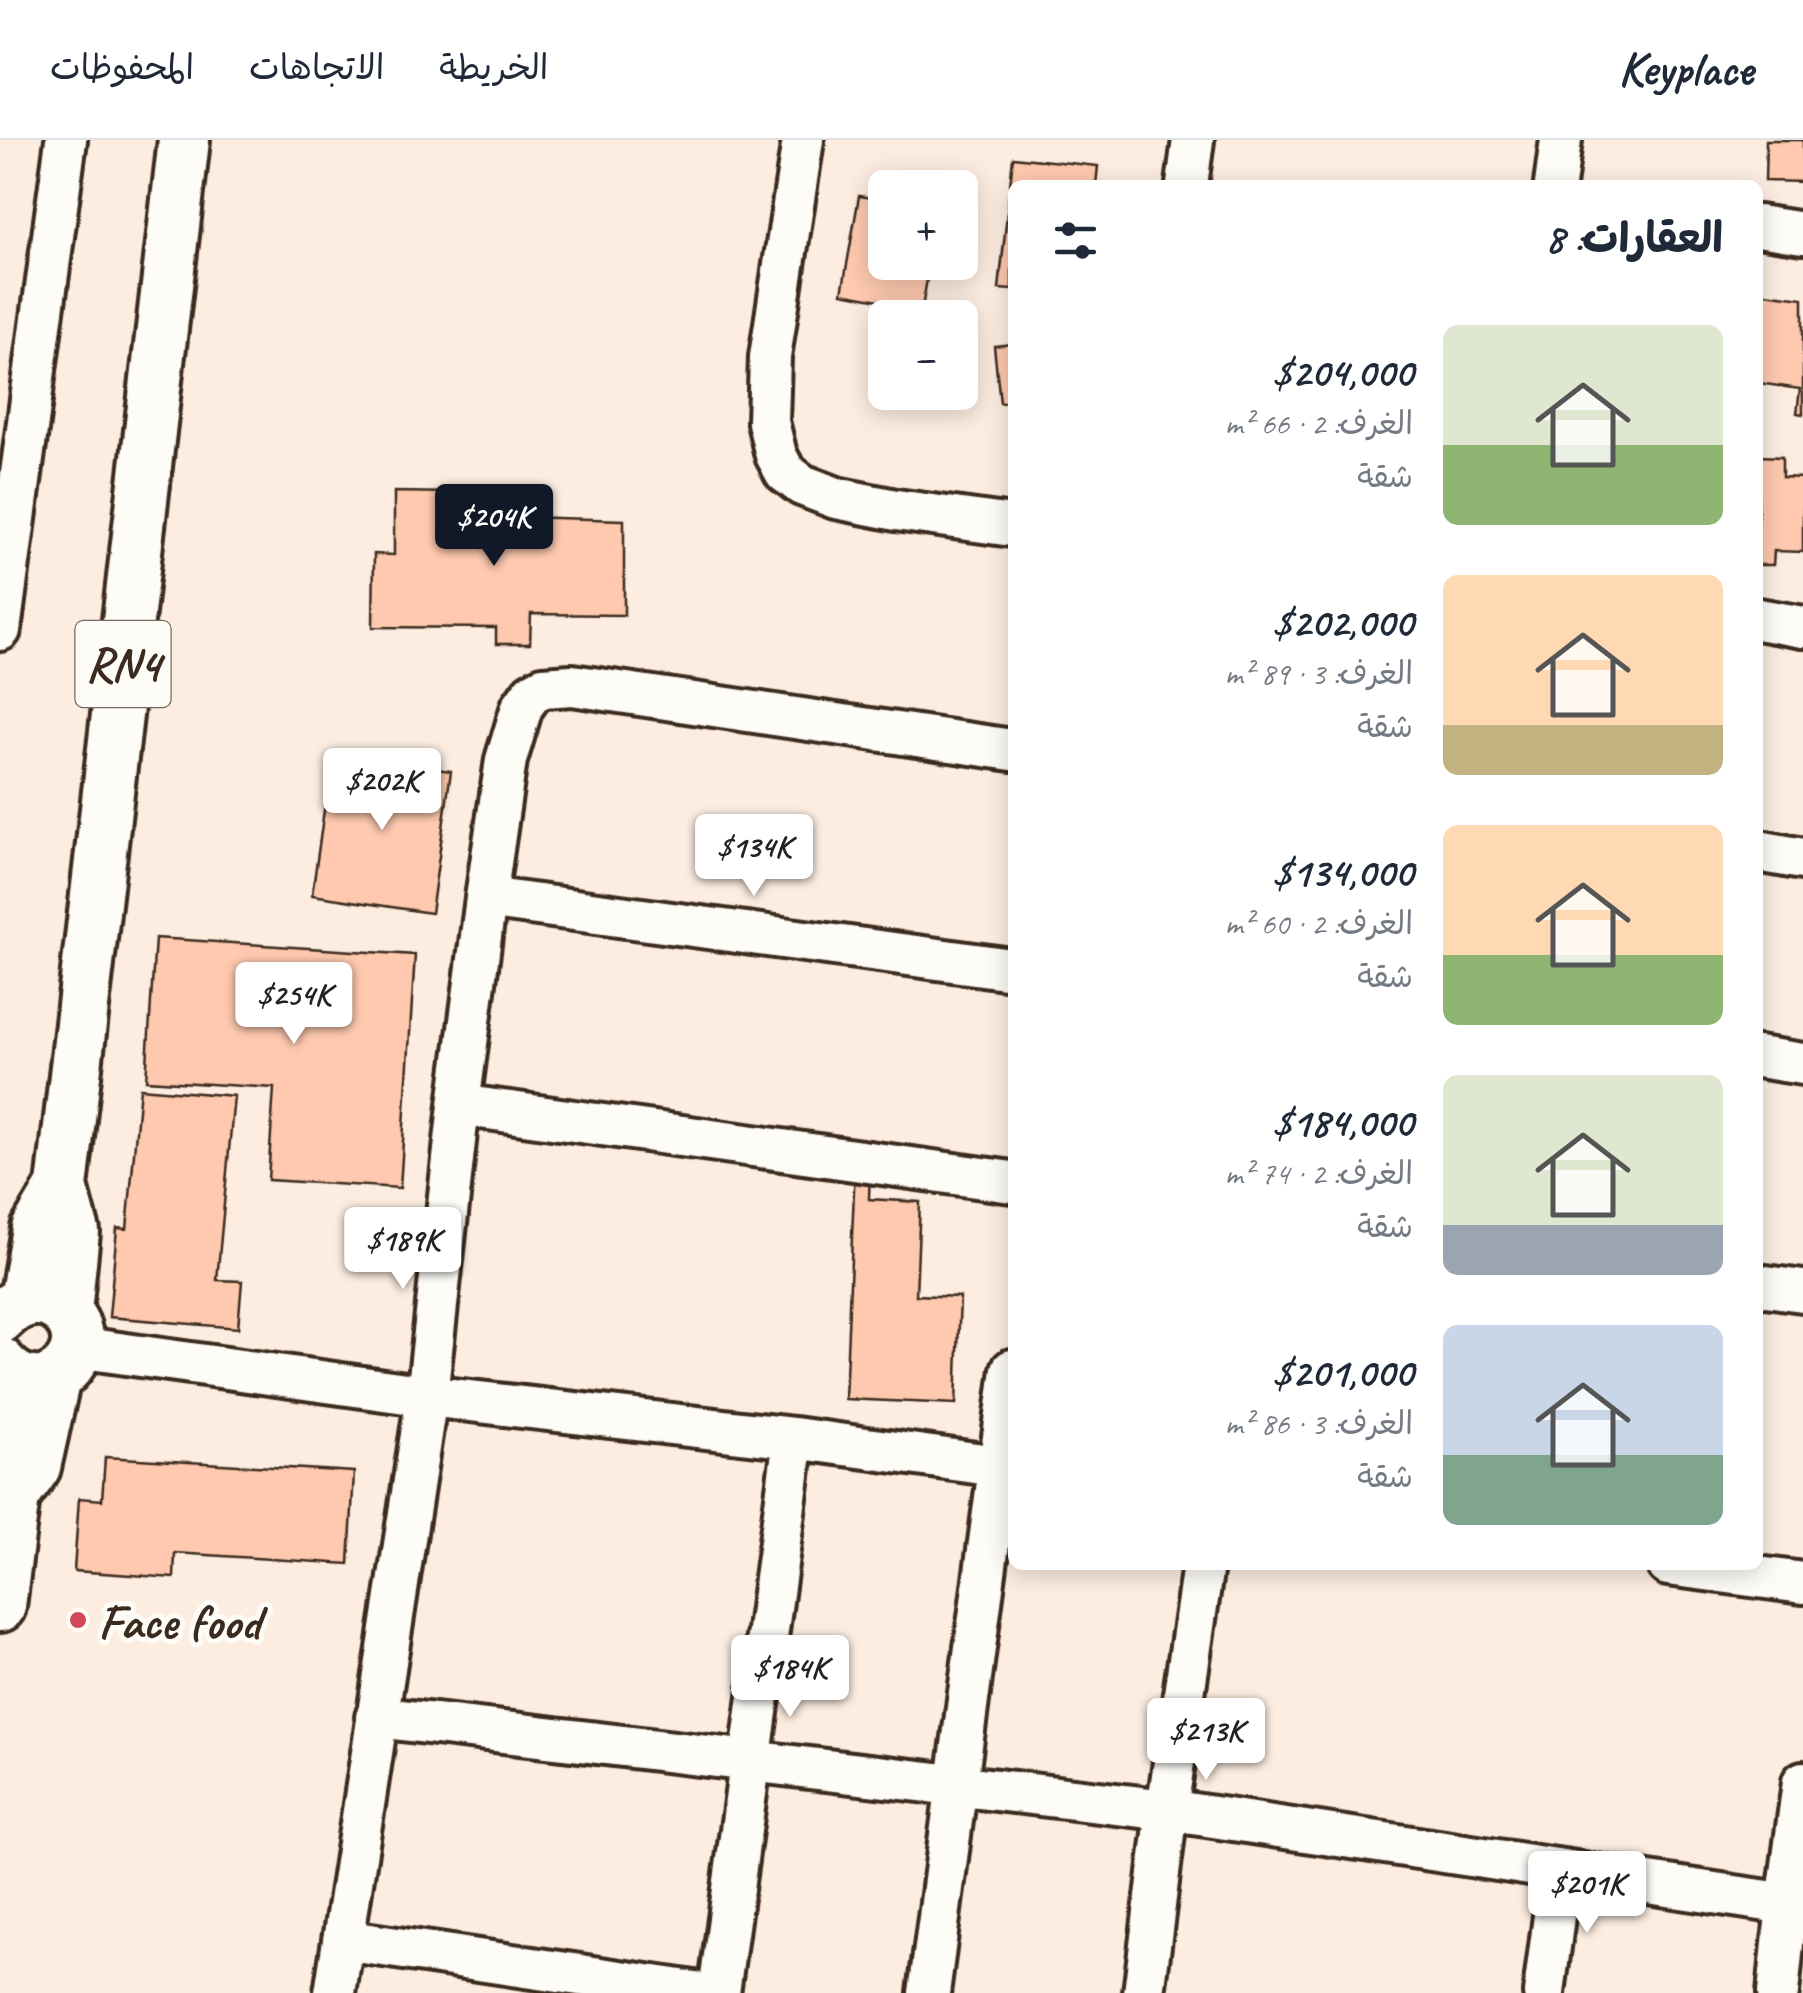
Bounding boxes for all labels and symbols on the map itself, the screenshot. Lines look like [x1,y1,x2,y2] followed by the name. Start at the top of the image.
[424,484,564,569] pin: $204K
[76,621,170,707] road number: RN4
[312,748,452,833] pin: $202K
[684,814,824,899] pin: $134K
[224,962,364,1047] pin: $254K
[333,1207,473,1292] pin: $189K
[98,1590,268,1653] place label: Face food
[67,1609,89,1631] marker: Face food
[720,1635,860,1720] pin: $184K
[1136,1698,1276,1783] pin: $213K
[1517,1851,1657,1936] pin: $201K

